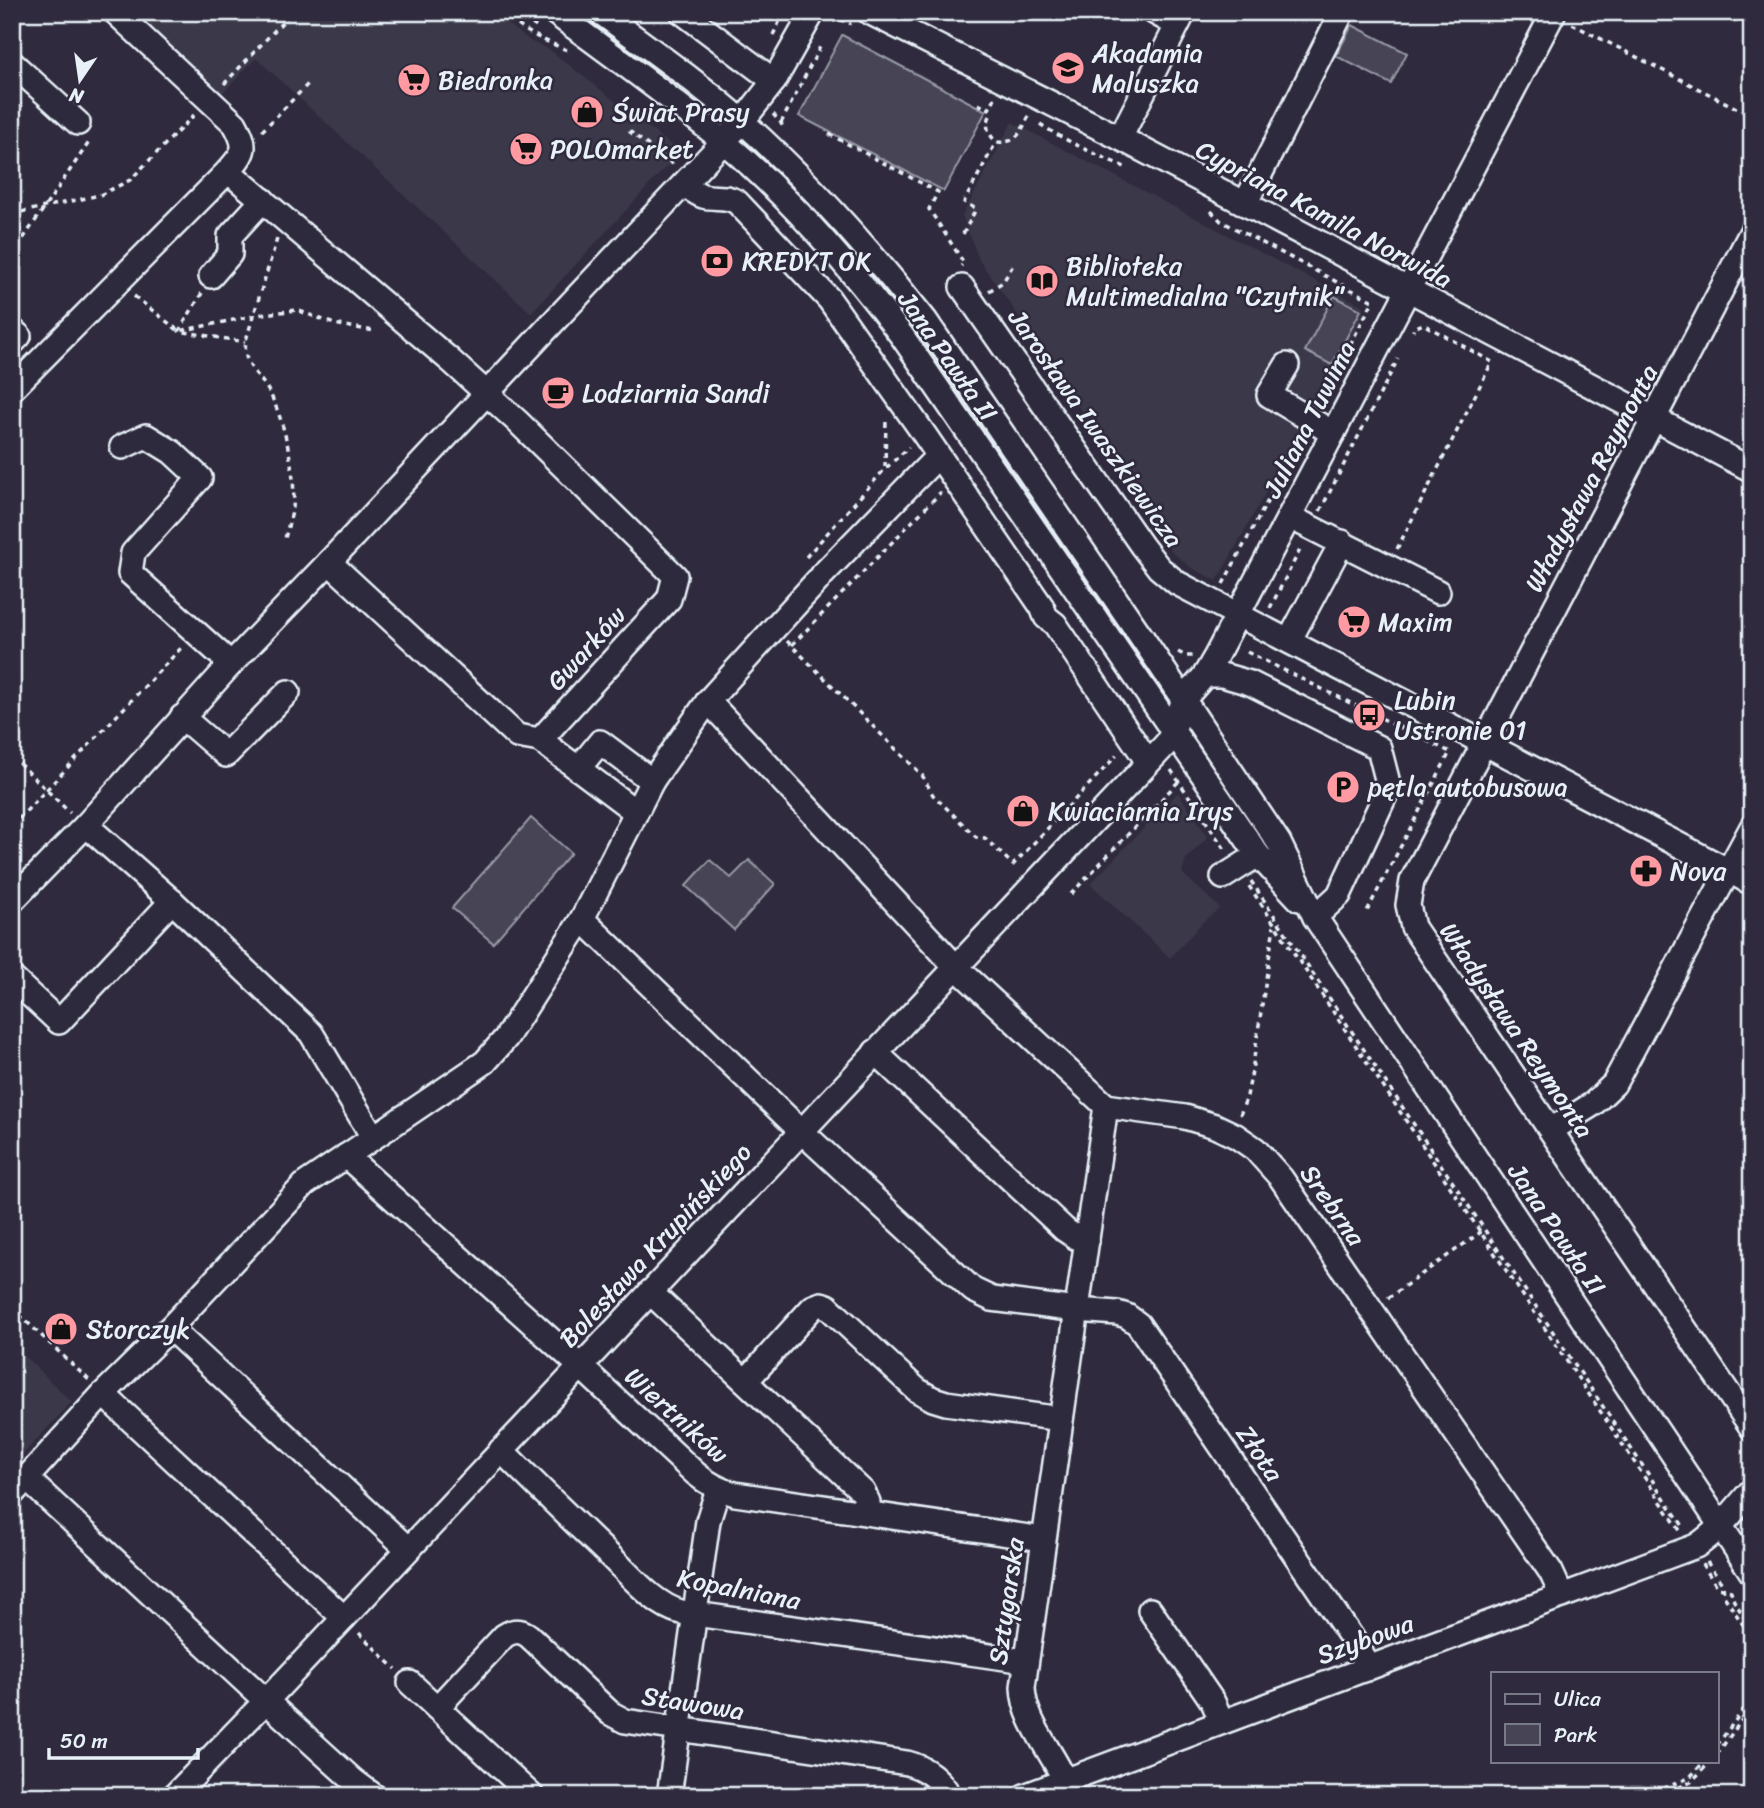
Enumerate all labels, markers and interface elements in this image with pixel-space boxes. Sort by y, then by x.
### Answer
place label: Akadamia Maluszka [1091,30,1203,106]
north arrow [46,46,116,116]
school or university icon: Akadamia Maluszka [1049,49,1087,87]
place label: Biedronka [438,57,553,103]
supermarket icon: Biedronka [395,61,433,99]
text: N [65,78,87,114]
place label: Świat Prasy [612,89,750,135]
shop icon: Świat Prasy [568,93,606,131]
place label: POLOmarket [550,126,694,172]
street label: Cypriana Kamila Norwida [1187,127,1461,301]
supermarket icon: POLOmarket [507,130,545,168]
place label: KREDYT OK [742,238,871,284]
bank icon: KREDYT OK [698,242,736,280]
place label: Biblioteka Multimedialna "Czytnik" [1066,243,1346,319]
library icon: Biblioteka Multimedialna "Czytnik" [1023,262,1061,300]
street label: Jana Pawła II [885,280,1010,431]
street label: Jarosława Iwaszkiewicza [995,298,1196,557]
street label: Juliana Tuwima [1249,332,1368,507]
street label: Władysława Reymonta [1511,355,1671,601]
place label: Lodziarnia Sandi [582,370,770,416]
cafe icon: Lodziarnia Sandi [539,374,577,412]
street label: Gwarków [534,594,638,702]
place label: Maxim [1378,599,1453,645]
supermarket icon: Maxim [1335,603,1373,641]
place label: Lubin Ustronie 01 [1394,677,1526,753]
bus stop icon: Lubin Ustronie 01 [1350,696,1388,734]
place label: pętla autobusowa [1367,764,1568,810]
parking icon: pętla autobusowa [1324,768,1362,806]
place label: Kwiaciarnia Irys [1048,788,1234,834]
shop icon: Kwiaciarnia Irys [1004,792,1042,830]
place label: Nova [1670,848,1727,894]
pharmacy icon: Nova [1627,852,1665,890]
street label: Władysława Reymonta [1427,912,1607,1148]
street label: Bolesława Krupińskiego [547,1131,763,1359]
street label: Jana Pawła II [1495,1152,1619,1305]
street label: Srebrna [1288,1154,1379,1257]
place label: Storczyk [86,1306,190,1352]
shop icon: Storczyk [42,1310,80,1348]
street label: Wiertników [614,1355,740,1475]
street label: Złota [1224,1415,1297,1492]
street label: Sztygarska [974,1534,1038,1667]
street label: Kopalniana [673,1555,805,1624]
street label: Szybowa [1310,1600,1421,1678]
street label: Stawowa [639,1672,747,1734]
legend [1491,1672,1718,1762]
text: Ulica [1554,1680,1601,1718]
text: Park [1554,1716,1597,1754]
scale bar [49,1717,198,1761]
text: 50 m [60,1722,108,1760]

